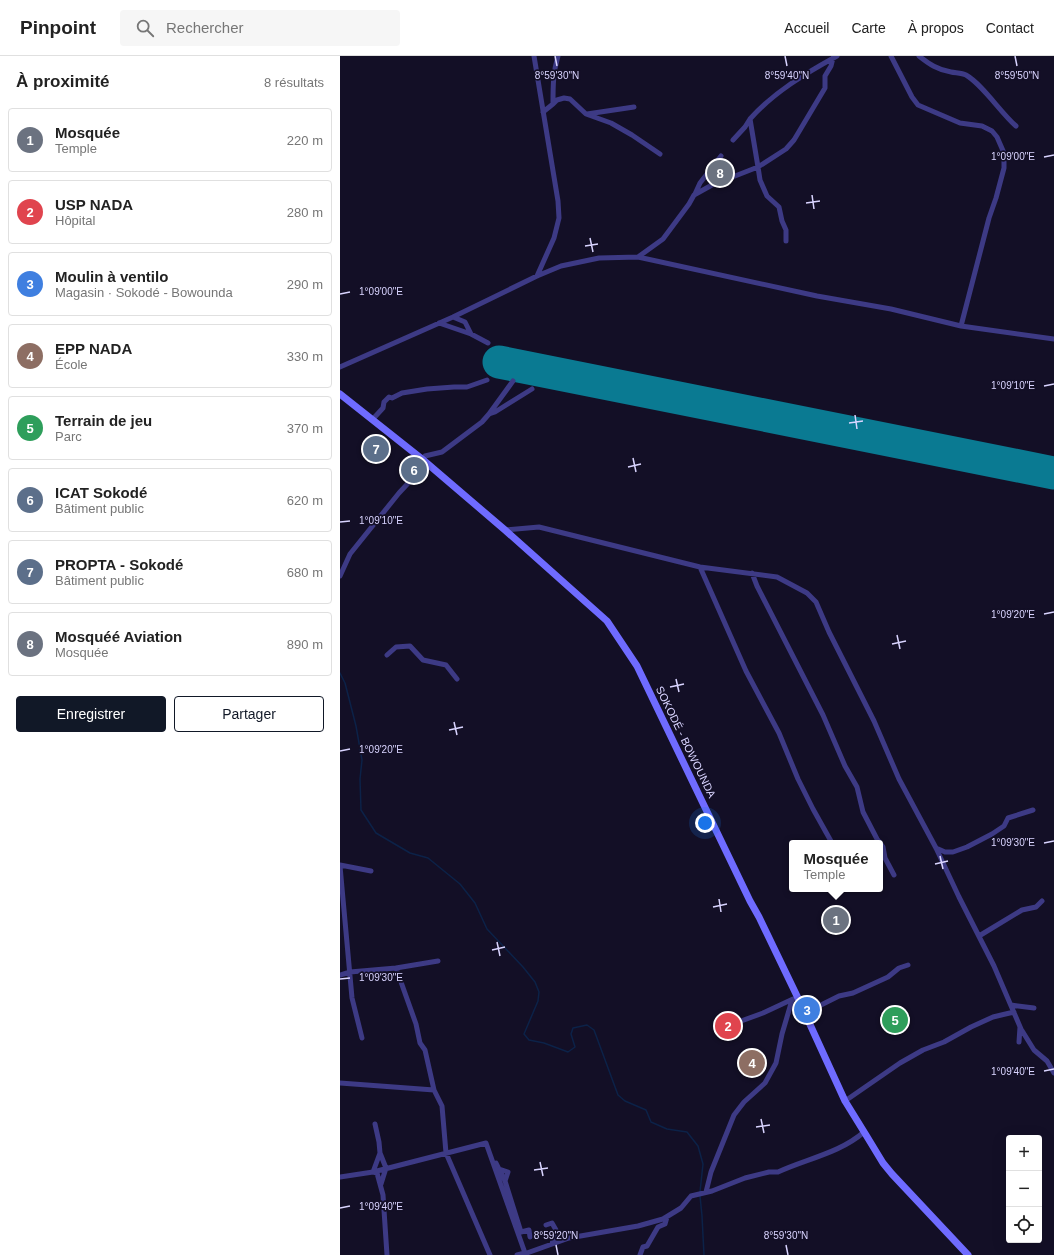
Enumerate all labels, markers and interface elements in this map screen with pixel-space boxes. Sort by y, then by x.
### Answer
search box [120,10,400,46]
text: Pinpoint [20,17,96,38]
icon: search [134,17,156,39]
text: Rechercher [166,19,244,36]
text: Accueil [784,20,829,36]
text: Carte [851,20,886,36]
text: À propos [908,20,964,36]
text: Contact [986,20,1034,36]
text: 8°59'30"N [535,70,579,81]
text: 8°59'40"N [765,70,809,81]
text: 8°59'50"N [995,70,1039,81]
text: À proximité [16,72,110,91]
text: 8 résultats [264,75,324,90]
text: Mosquée [55,124,120,141]
text: 1 [26,133,34,148]
text: 220 m [287,133,323,148]
text: Temple [55,141,97,156]
text: 1°09'00"E [991,151,1035,162]
pin: 8 [707,158,733,188]
text: USP NADA [55,196,133,213]
text: 2 [26,205,34,220]
text: 280 m [287,205,323,220]
text: Hôpital [55,213,95,228]
text: Moulin à ventilo [55,268,168,285]
text: 3 [26,277,34,292]
text: 290 m [287,277,323,292]
text: Magasin · Sokodé - Bowounda [55,285,233,300]
text: 1°09'00"E [359,286,403,297]
text: EPP NADA [55,340,132,357]
text: 4 [26,349,34,364]
text: 330 m [287,349,323,364]
text: École [55,357,88,372]
text: 1°09'10"E [991,380,1035,391]
text: Terrain de jeu [55,412,152,429]
text: 5 [26,421,34,436]
text: 370 m [287,421,323,436]
text: Parc [55,429,82,444]
pin: 7 [363,434,389,464]
pin: 6 [401,455,427,485]
text: ICAT Sokodé [55,484,147,501]
text: 6 [26,493,34,508]
text: 620 m [287,493,323,508]
text: Bâtiment public [55,501,144,516]
text: 1°09'10"E [359,515,403,526]
text: PROPTA - Sokodé [55,556,183,573]
text: 7 [26,565,34,580]
text: 680 m [287,565,323,580]
text: Bâtiment public [55,573,144,588]
text: 1°09'20"E [991,609,1035,620]
text: Mosquéé Aviation [55,628,182,645]
text: 8 [26,637,34,652]
text: 890 m [287,637,323,652]
text: Mosquée [55,645,108,660]
street label: SOKODÉ - BOWOUNDA [654,684,719,800]
button: Enregistrer [16,696,166,732]
button: Partager [174,696,324,732]
text: 1°09'20"E [359,744,403,755]
your location [695,813,715,833]
text: 1°09'30"E [991,837,1035,848]
popup [789,840,883,892]
text: Mosquée [803,850,869,867]
text: Temple [803,867,845,882]
pin: 1 [823,905,849,935]
text: 1°09'30"E [359,972,403,983]
pin: 3 [794,995,820,1025]
pin: 5 [882,1005,908,1035]
pin: 2 [715,1011,741,1041]
pin: 4 [739,1048,765,1078]
text: 1°09'40"E [991,1066,1035,1077]
map controls [1006,1135,1042,1243]
button: + [1006,1135,1042,1171]
button: − [1006,1171,1042,1207]
text: 1°09'40"E [359,1201,403,1212]
button: locate [1006,1207,1042,1243]
text: 8°59'20"N [534,1230,578,1241]
text: 8°59'30"N [764,1230,808,1241]

